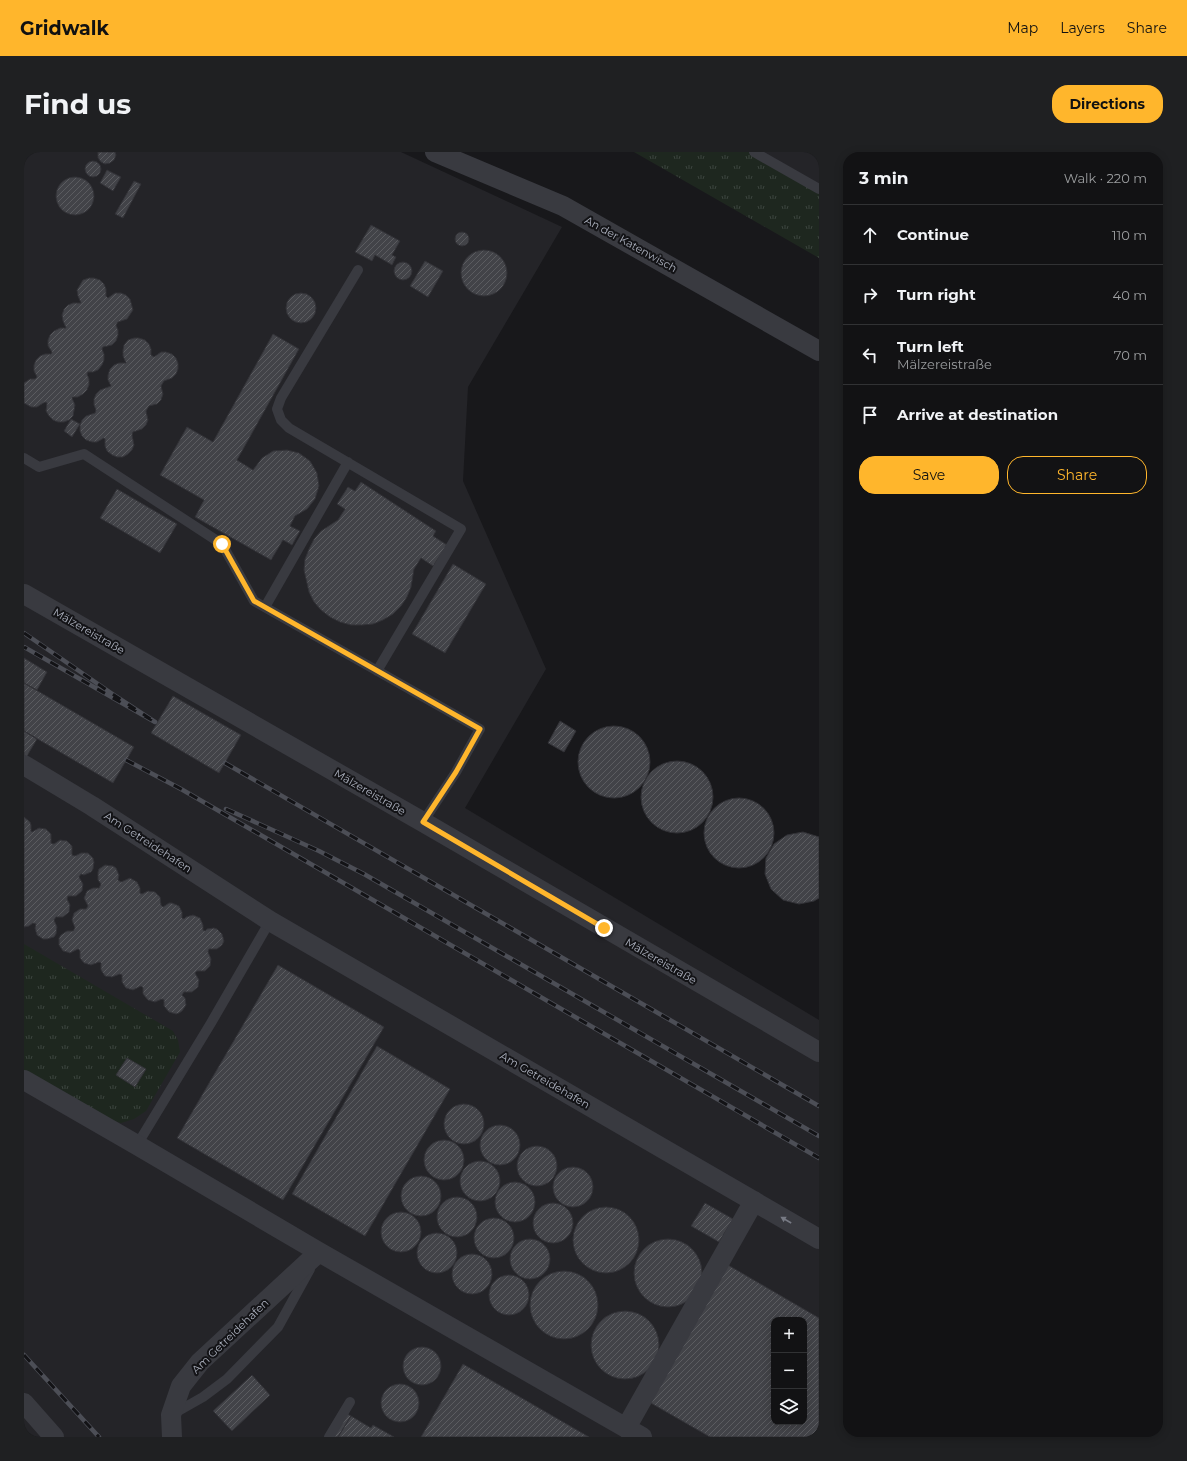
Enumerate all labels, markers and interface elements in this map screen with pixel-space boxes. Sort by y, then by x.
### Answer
text: Gridwalk [20,17,109,40]
text: Map [1007,19,1038,37]
text: Layers [1060,19,1105,37]
text: Share [1127,19,1167,37]
button: Directions [1052,85,1163,123]
text: Find us [24,87,131,121]
text: 3 min [859,168,909,188]
text: Walk · 220 m [1064,170,1147,186]
street label: An der Katenwisch [582,213,680,275]
icon: ahead [859,224,881,246]
text: Continue [897,225,969,244]
text: 110 m [1112,227,1147,243]
icon: right [859,284,881,306]
text: Turn right [897,285,976,304]
text: 40 m [1113,287,1147,303]
text: Turn left [897,337,964,356]
icon: left [859,344,881,366]
text: 70 m [1114,347,1147,363]
text: Mälzereistraße [897,356,992,372]
icon: arrive [859,404,881,426]
text: Arrive at destination [897,405,1058,424]
button: Save [859,456,999,494]
button: Share [1007,456,1147,494]
route start [213,535,231,553]
street label: Mälzereistraße [51,605,128,657]
street label: Mälzereistraße [332,766,409,818]
street label: Am Getreidehafen [102,808,194,876]
route end [595,919,613,937]
street label: Mälzereistraße [623,935,700,987]
street label: Am Getreidehafen [497,1049,593,1111]
one-way arrow [780,1216,792,1223]
street label: Am Getreidehafen [189,1296,271,1376]
map controls [771,1317,807,1425]
button: + [771,1317,807,1353]
button: − [771,1353,807,1389]
button: layers [771,1389,807,1425]

